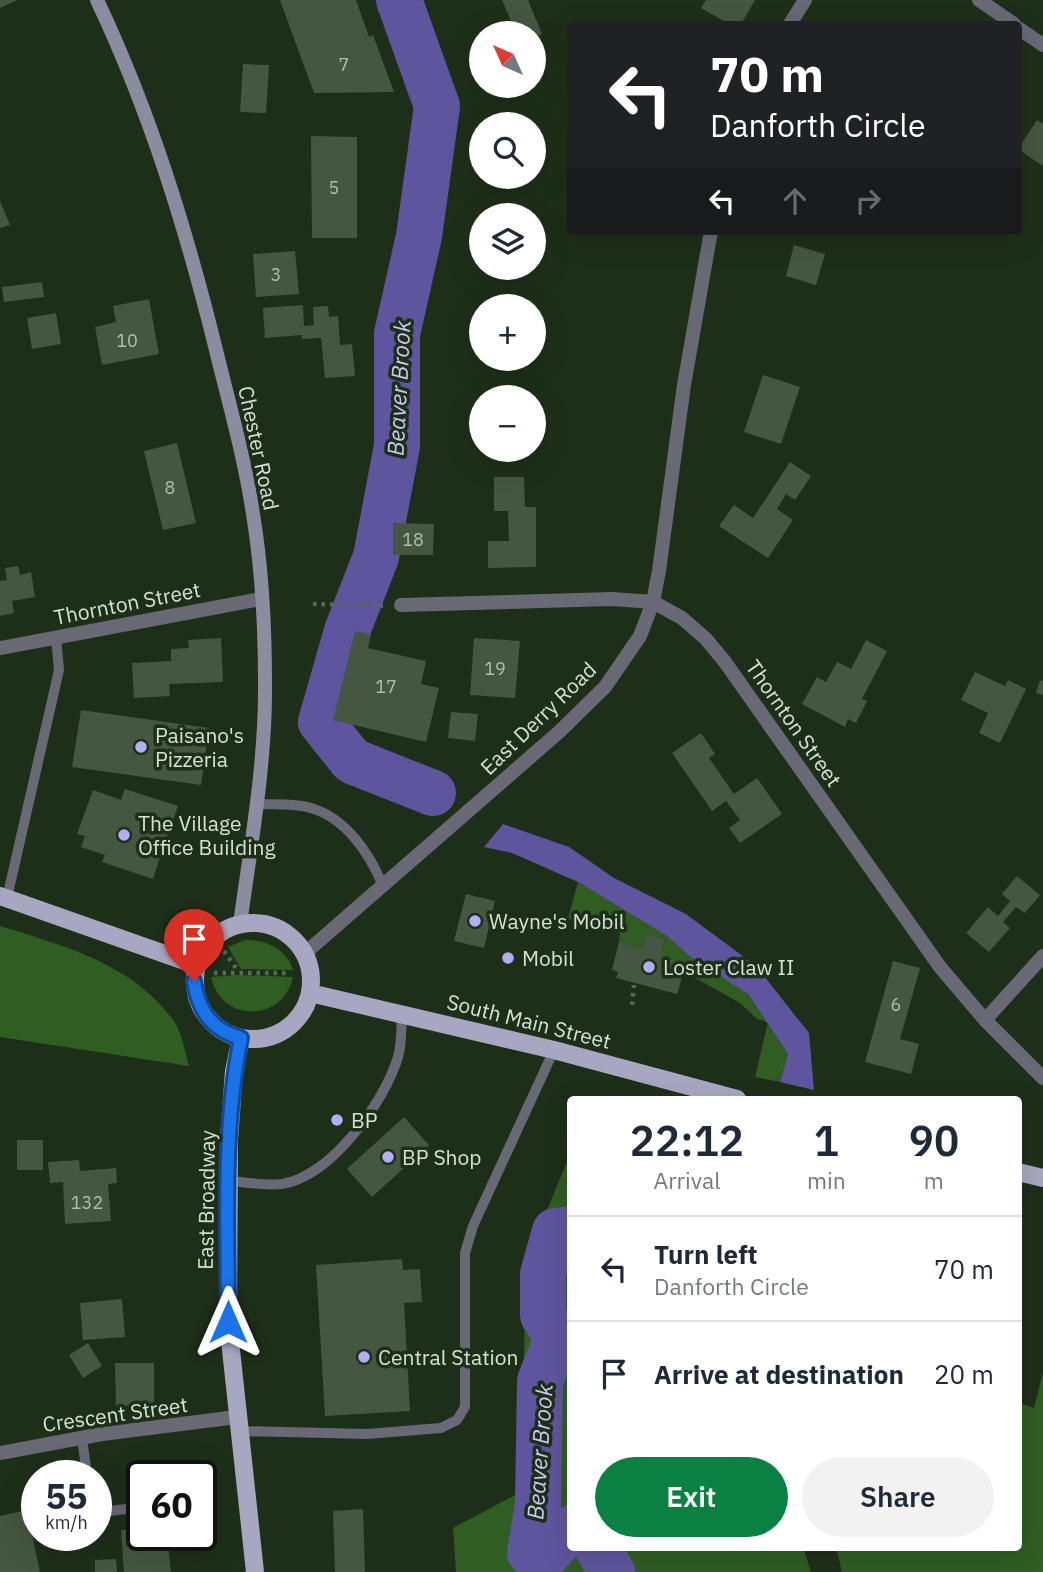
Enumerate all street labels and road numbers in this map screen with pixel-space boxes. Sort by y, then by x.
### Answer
street label: Chester Road [232,383,286,513]
street label: Thornton Street [51,575,203,631]
street label: Thornton Street [740,654,848,792]
street label: East Derry Road [474,656,602,780]
street label: South Main Street [444,987,614,1055]
street label: East Broadway [191,1129,221,1270]
street label: Crescent Street [41,1390,189,1438]

